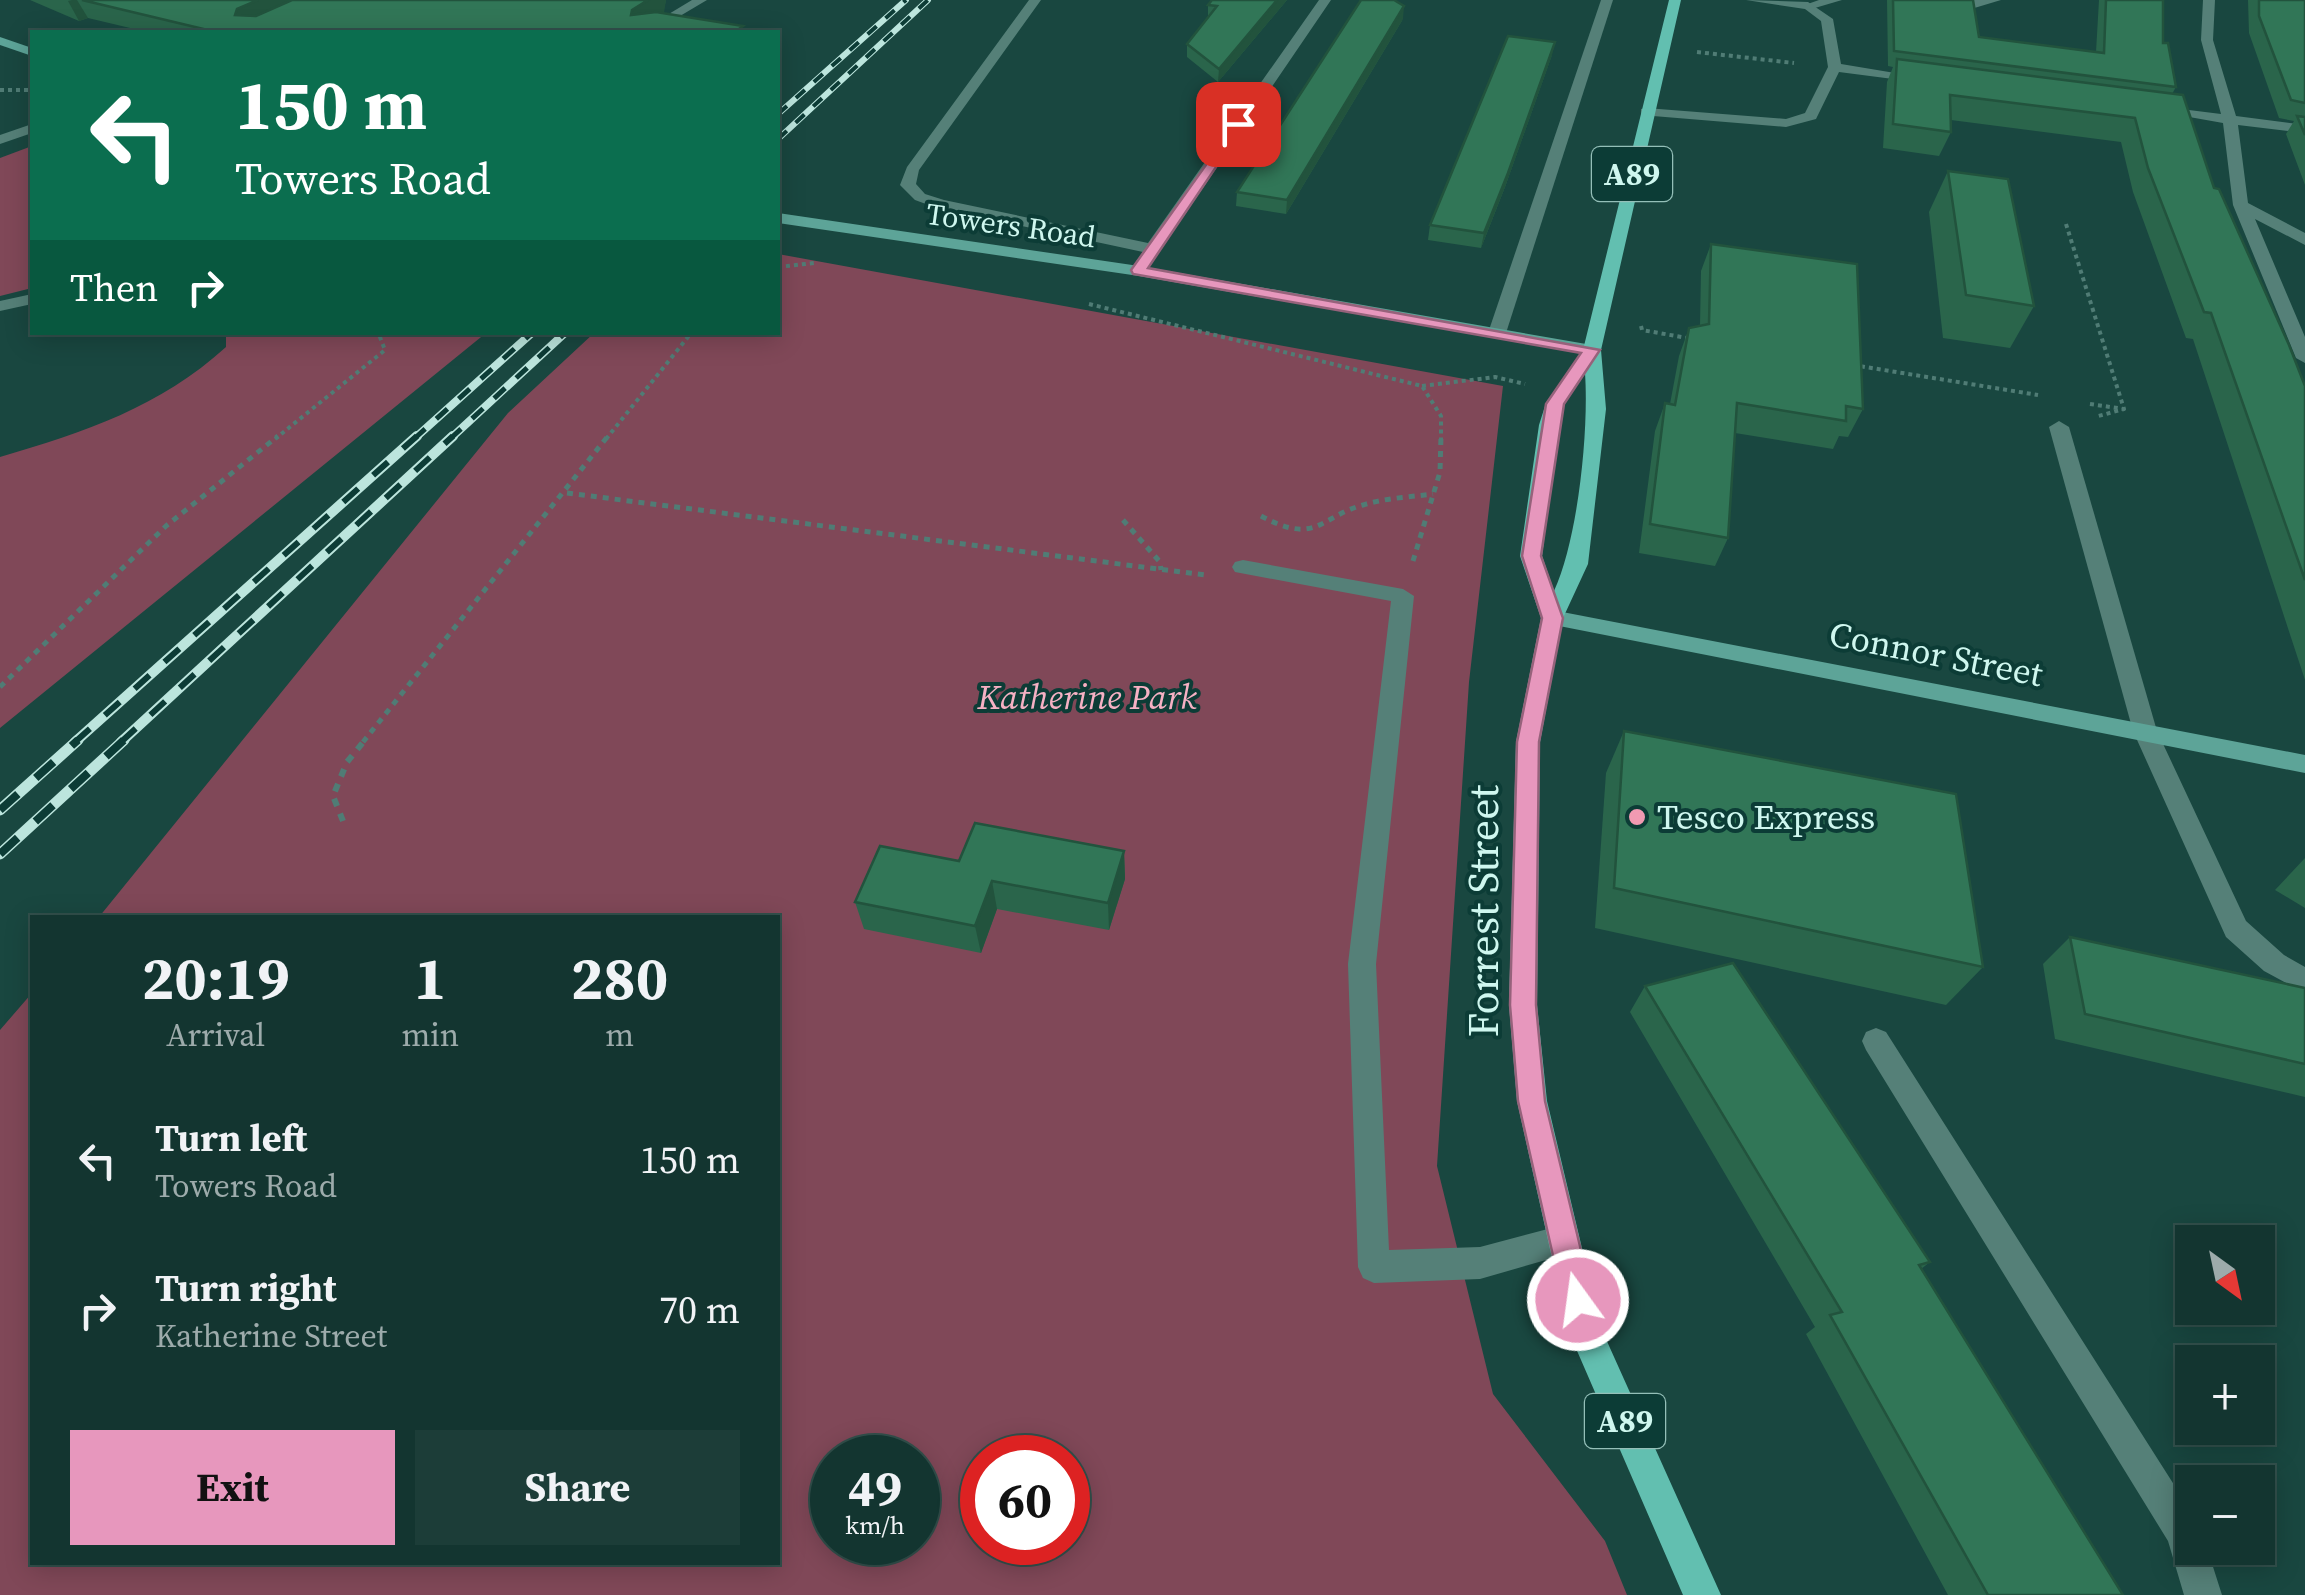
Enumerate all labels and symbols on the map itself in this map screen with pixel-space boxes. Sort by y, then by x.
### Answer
pin [1196,82,1281,167]
road number: A89 [1592,147,1672,201]
street label: Towers Road [924,193,1098,257]
street label: Connor Street [1825,610,2047,698]
park label: Katherine Park [976,673,1197,721]
street label: Forrest Street [1454,784,1512,1037]
place label: Tesco Express [1657,793,1875,841]
marker: Tesco Express [1626,806,1648,828]
north arrow [2175,1225,2275,1325]
position arrow [1526,1248,1630,1352]
road number: A89 [1585,1394,1665,1448]
speed limit sign: 60 [960,1435,1090,1565]

